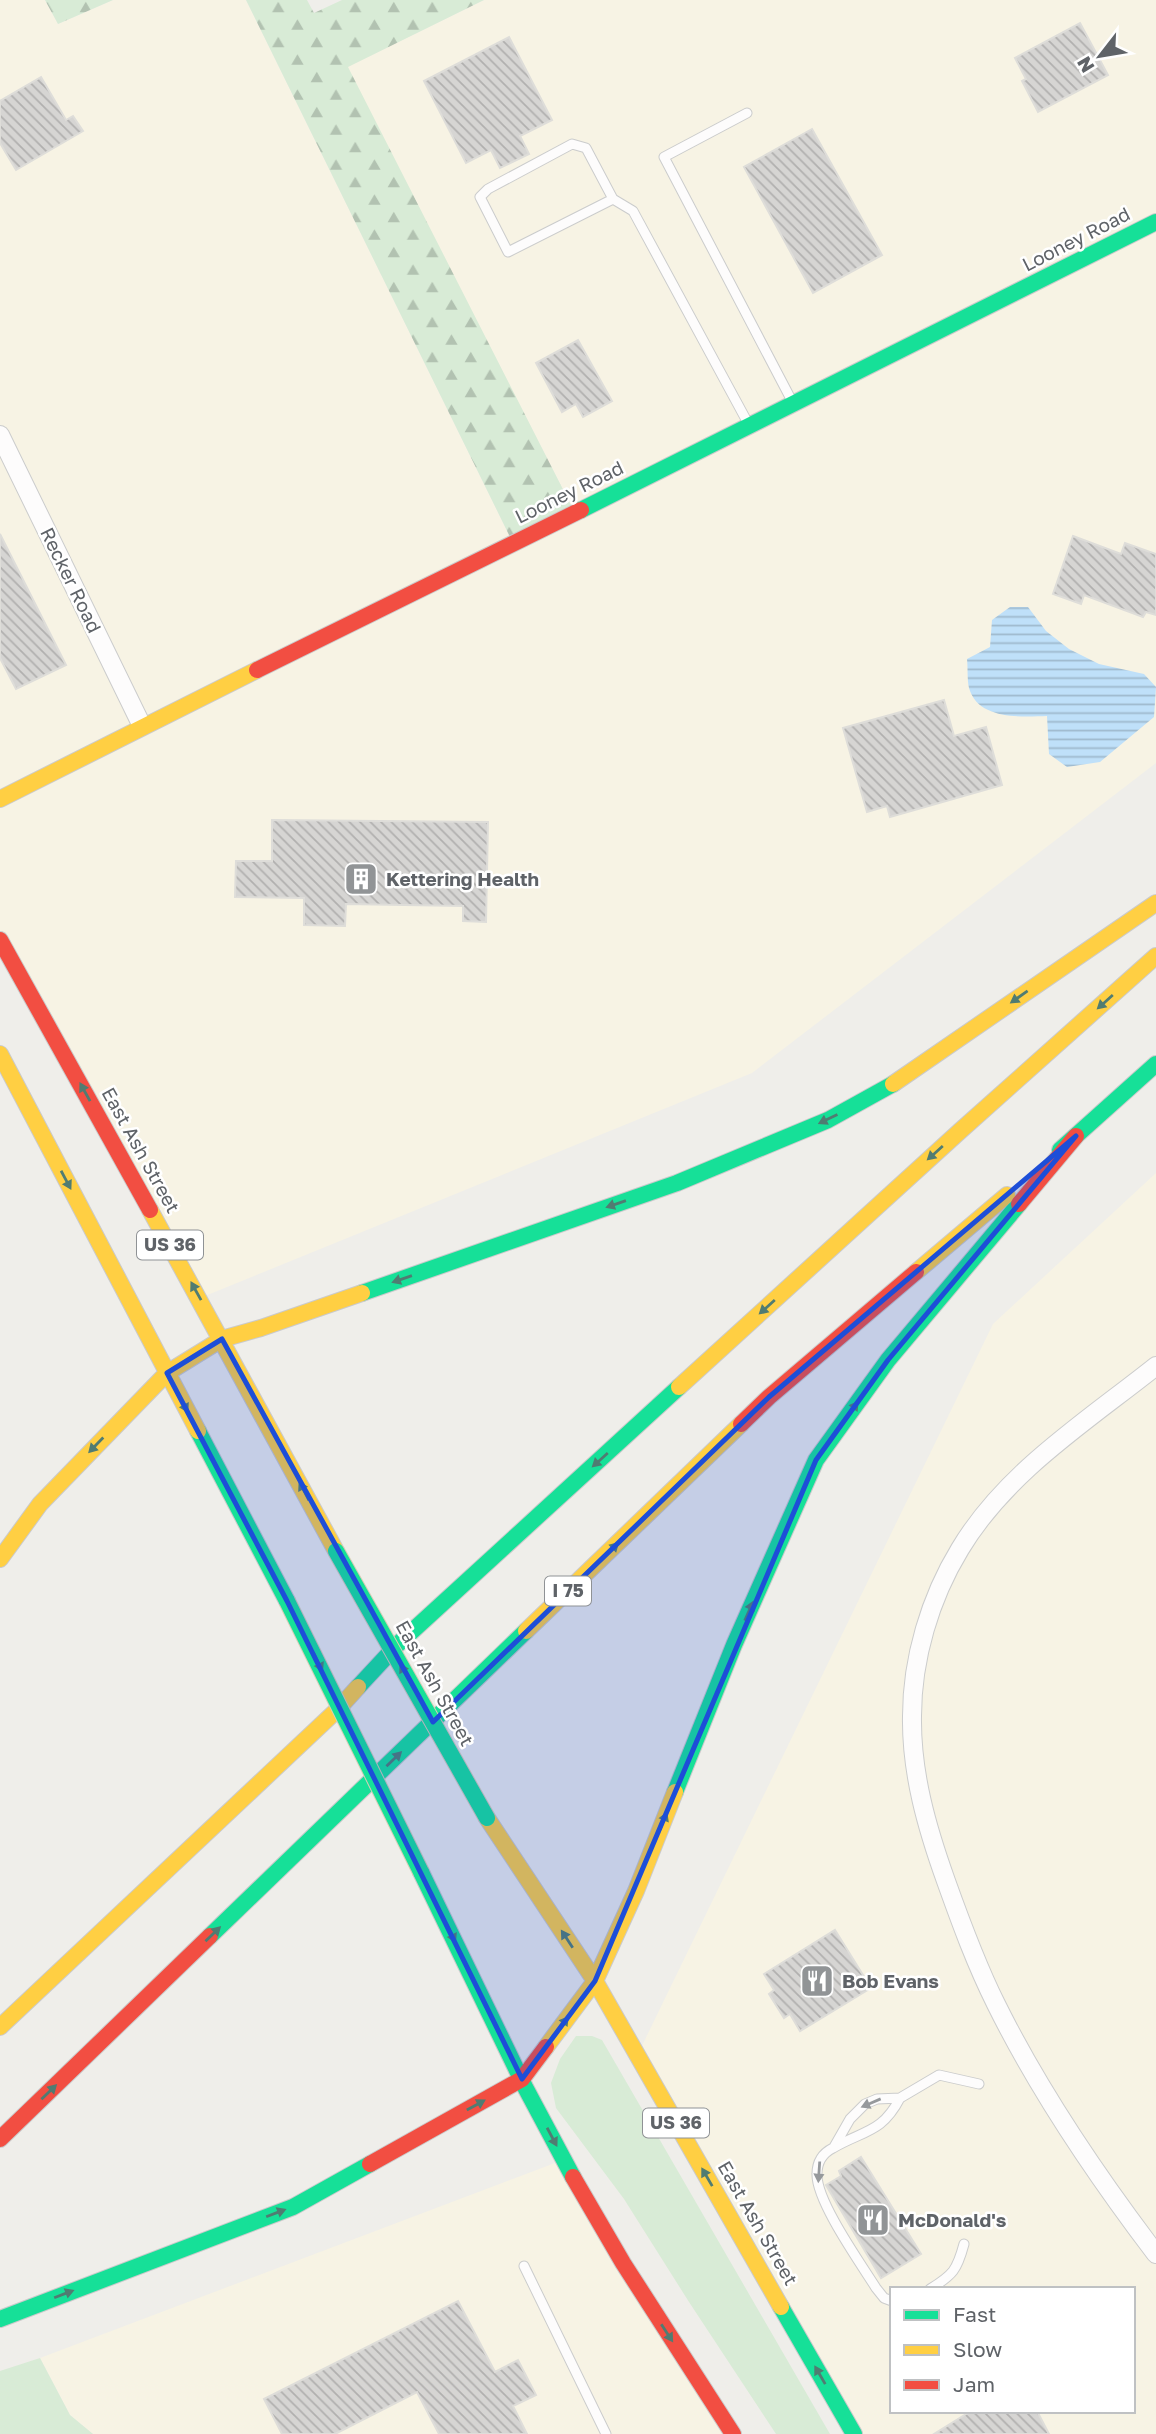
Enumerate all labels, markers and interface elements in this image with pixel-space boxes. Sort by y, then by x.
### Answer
north arrow [1065,21,1135,91]
text: N [1071,53,1099,77]
street label: Looney Road [1018,202,1133,276]
street label: Looney Road [511,455,627,528]
street label: Recker Road [36,523,107,636]
building icon: Kettering Health [342,860,380,898]
place label: Kettering Health [386,867,539,890]
one-way arrow [1009,991,1029,1004]
one-way arrow [1096,994,1114,1010]
one-way arrow [79,1083,91,1102]
street label: East Ash Street [97,1083,185,1217]
one-way arrow [818,1114,838,1125]
one-way arrow [926,1145,944,1161]
one-way arrow [59,1170,71,1190]
one-way arrow [606,1199,627,1210]
road number: US 36 [137,1230,203,1260]
one-way arrow [391,1274,412,1285]
one-way arrow [190,1281,202,1301]
one-way arrow [759,1298,776,1314]
one-way arrow [177,1393,188,1413]
one-way arrow [845,1401,859,1419]
one-way arrow [88,1437,105,1454]
one-way arrow [592,1452,609,1468]
one-way arrow [298,1481,310,1501]
one-way arrow [602,1542,619,1558]
road number: I 75 [545,1576,591,1606]
one-way arrow [744,1601,755,1622]
street label: East Ash Street [391,1616,479,1750]
one-way arrow [312,1652,323,1672]
one-way arrow [399,1664,411,1683]
one-way arrow [385,1751,402,1767]
one-way arrow [658,1811,669,1832]
one-way arrow [445,1923,457,1943]
one-way arrow [204,1926,221,1942]
one-way arrow [560,1930,574,1948]
restaurant icon: Bob Evans [798,1962,836,2000]
place label: Bob Evans [842,1969,939,1992]
one-way arrow [555,2016,570,2034]
one-way arrow [40,2084,57,2100]
one-way arrow [861,2097,881,2109]
one-way arrow [466,2099,486,2111]
road number: US 36 [643,2108,709,2138]
one-way arrow [546,2127,557,2147]
street label: East Ash Street [713,2156,803,2289]
one-way arrow [813,2161,824,2183]
one-way arrow [701,2168,713,2187]
restaurant icon: McDonald's [854,2201,892,2239]
one-way arrow [266,2207,287,2218]
place label: McDonald's [898,2208,1007,2231]
legend [890,2287,1135,2413]
one-way arrow [53,2289,74,2300]
text: Fast [953,2301,996,2327]
one-way arrow [661,2323,674,2342]
text: Slow [953,2336,1002,2362]
one-way arrow [814,2365,826,2384]
text: Jam [953,2371,995,2397]

